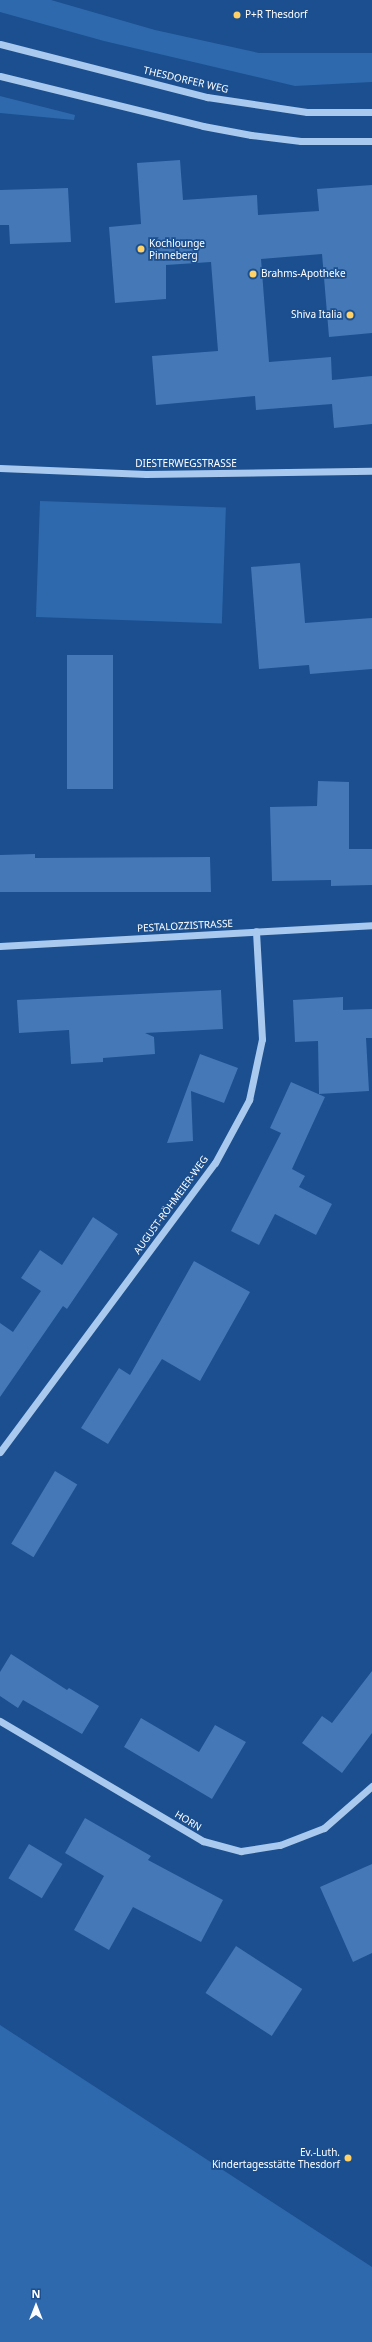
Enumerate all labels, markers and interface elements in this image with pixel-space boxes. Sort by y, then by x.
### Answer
place label: P+R Thesdorf [245,9,308,21]
marker: P+R Thesdorf [232,10,242,20]
street label: THESDORFER WEG [142,64,230,96]
place label: Kochlounge Pinneberg [149,237,205,260]
marker: Kochlounge Pinneberg [136,244,146,254]
place label: Brahms-Apotheke [261,268,346,280]
marker: Brahms-Apotheke [248,269,258,279]
place label: Shiva Italia [291,309,342,321]
marker: Shiva Italia [345,310,355,320]
street label: DIESTERWEGSTRASSE [135,458,237,470]
street label: PESTALOZZISTRASSE [137,917,233,935]
street label: AUGUST-RÖHMEIER-WEG [131,1153,211,1257]
street label: HORN [172,1808,204,1834]
place label: Ev.-Luth. Kindertagesstätte Thesdorf [212,2146,340,2170]
marker: Ev.-Luth. Kindertagesstätte Thesdorf [343,2153,353,2163]
north arrow [16,2286,56,2326]
text: N [32,2286,40,2301]

